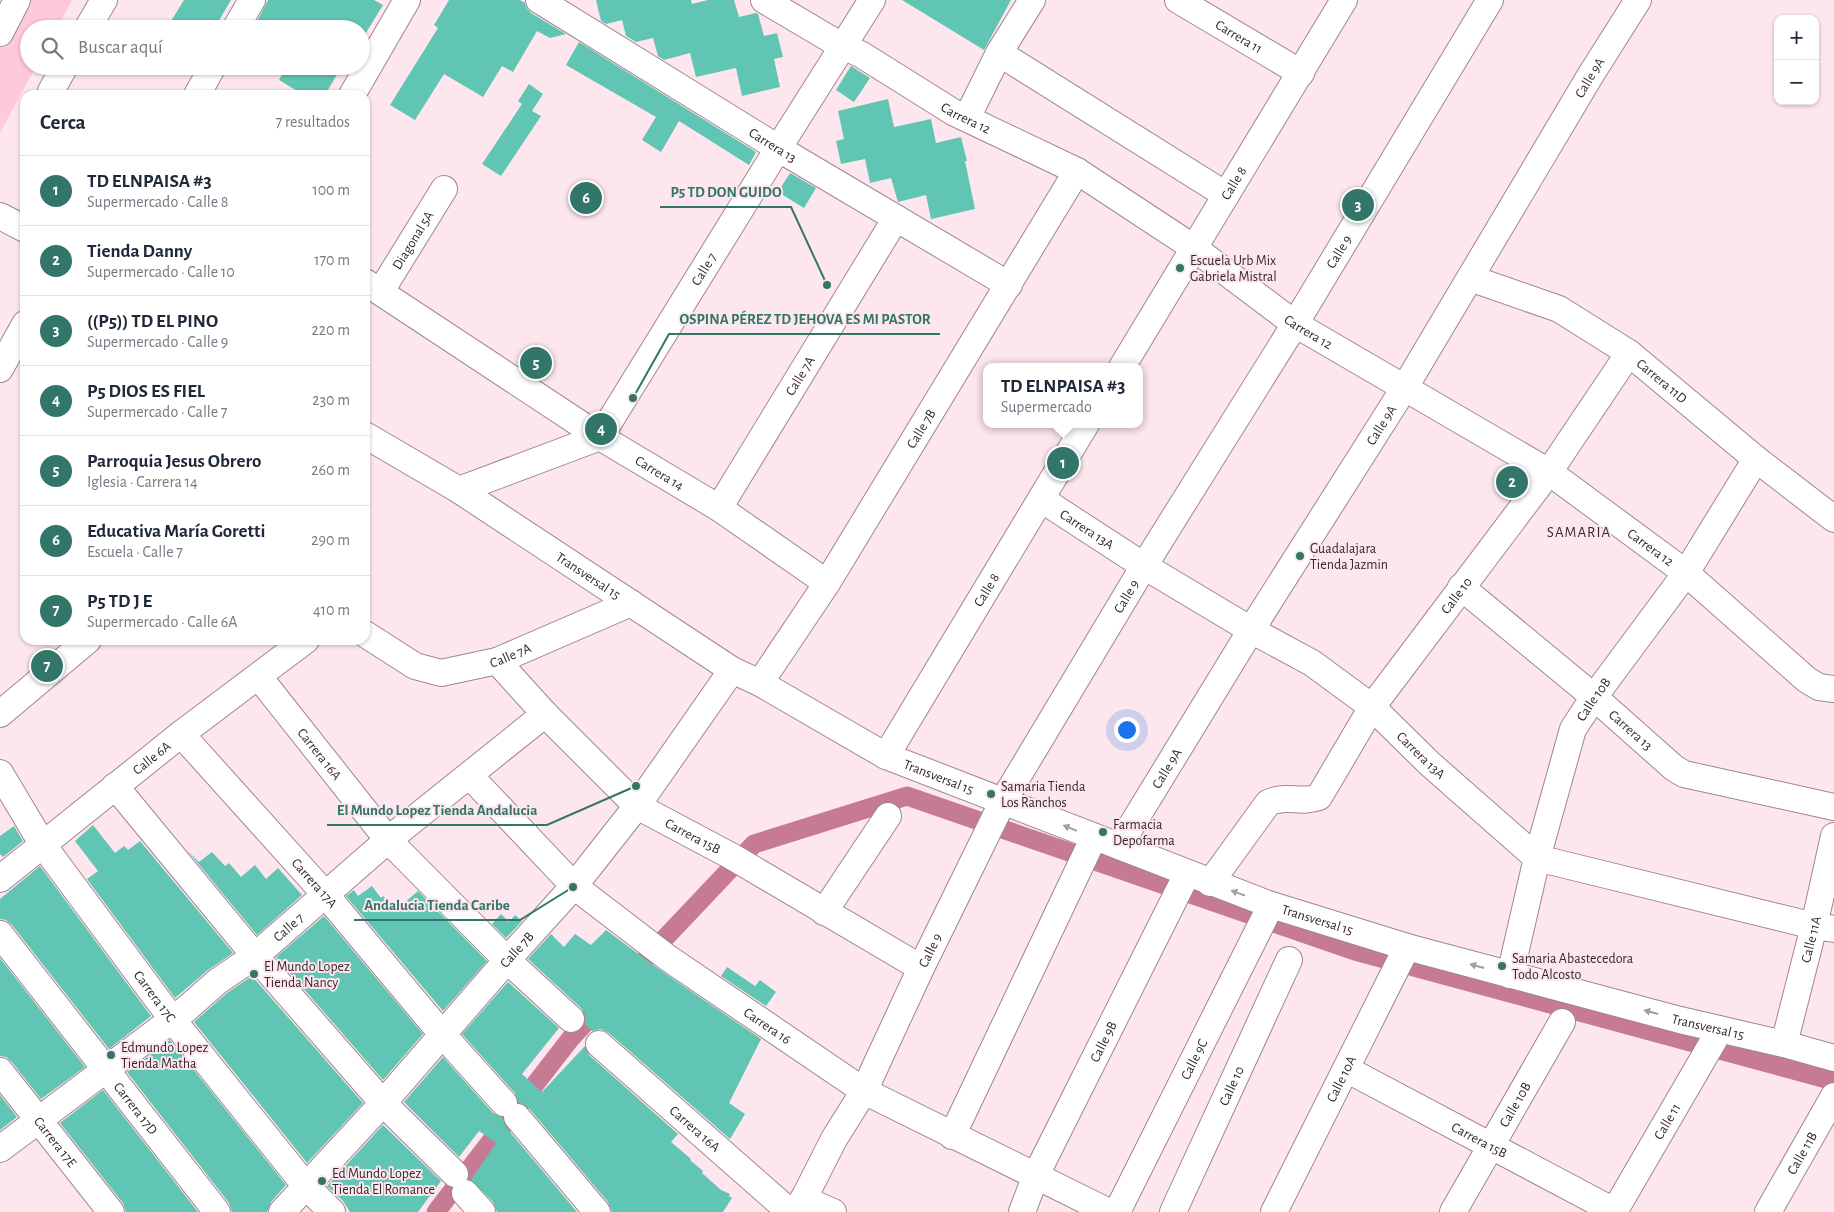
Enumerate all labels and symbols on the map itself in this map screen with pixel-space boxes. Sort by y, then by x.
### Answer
street label: Carrera 11 [1213,18,1264,56]
street label: Calle 9A [1573,56,1608,101]
street label: Carrera 12 [938,100,993,137]
street label: Carrera 13 [746,126,799,166]
street label: Calle 8 [1219,164,1249,203]
callout: P5 TD DON GUIDO [660,177,791,207]
pin: 6 [570,179,602,217]
text: P5 TD DON GUIDO [670,185,782,200]
pin: 3 [1342,186,1374,224]
street label: Diagonal 5A [390,209,437,272]
street label: Calle 9 [1324,233,1355,271]
street label: Calle 7 [689,251,720,288]
place label: Escuela Urb Mix Gabriela Mistral [1190,254,1277,284]
marker: Escuela Urb Mix Gabriela Mistral [1174,262,1186,274]
callout: OSPINA PÉREZ TD JEHOVA ES MI PASTOR [669,304,940,334]
text: OSPINA PÉREZ TD JEHOVA ES MI PASTOR [679,310,931,327]
street label: Carrera 12 [1281,312,1334,352]
pin: 5 [520,344,552,382]
street label: Calle 7A [783,354,818,398]
street label: Carrera 11D [1634,356,1689,406]
street label: Calle 9A [1364,403,1400,448]
street label: Calle 7B [904,407,939,451]
pin: 4 [585,410,617,448]
pin: 1 [1047,444,1079,482]
street label: Carrera 14 [632,454,686,493]
pin: 2 [1496,463,1528,501]
street label: Carrera 13A [1057,507,1116,552]
district label: SAMARIA [1547,525,1611,540]
street label: Carrera 12 [1624,526,1676,569]
place label: Guadalajara Tienda Jazmin [1310,542,1388,572]
street label: Transversal 15 [553,550,623,602]
marker: Guadalajara Tienda Jazmin [1294,550,1306,562]
street label: Calle 8 [972,571,1002,609]
street label: Calle 10 [1439,575,1475,617]
street label: Calle 9 [1112,578,1142,616]
street label: Calle 7A [489,641,533,670]
pin: 7 [31,647,63,685]
street label: Calle 10B [1574,675,1614,724]
street label: Carrera 13 [1606,708,1655,753]
your location [1114,717,1140,743]
street label: Carrera 16A [294,726,344,783]
street label: Carrera 13A [1394,729,1447,782]
street label: Calle 6A [130,739,174,778]
street label: Calle 9A [1150,746,1185,791]
street label: Transversal 15 [901,757,976,797]
place label: Samaria Tienda Los Ranchos [1001,780,1086,810]
marker: Samaria Tienda Los Ranchos [985,788,997,800]
callout: El Mundo Lopez Tienda Andalucia [327,795,547,825]
text: El Mundo Lopez Tienda Andalucia [337,803,537,818]
street label: Carrera 15B [662,816,722,857]
place label: Farmacia Depofarma [1113,818,1175,848]
one-way arrow [1063,823,1077,831]
marker: Farmacia Depofarma [1097,826,1109,838]
street label: Carrera 17A [288,856,339,911]
one-way arrow [1230,889,1245,897]
callout: Andalucia Tienda Caribe [354,890,520,920]
text: Andalucia Tienda Caribe [364,898,510,913]
street label: Transversal 15 [1280,903,1355,938]
street label: Calle 7 [271,911,307,945]
street label: Calle 11A [1799,915,1824,964]
street label: Calle 7B [498,930,537,971]
street label: Calle 9 [916,931,945,970]
place label: Samaria Abastecedora Todo Alcosto [1512,952,1634,982]
place label: El Mundo Lopez Tienda Nancy [264,960,350,990]
marker: Samaria Abastecedora Todo Alcosto [1496,960,1508,972]
one-way arrow [1469,962,1484,970]
street label: Carrera 17C [131,968,178,1025]
marker: El Mundo Lopez Tienda Nancy [248,968,260,980]
street label: Carrera 16 [741,1005,793,1047]
one-way arrow [1643,1008,1658,1016]
street label: Transversal 15 [1670,1012,1746,1043]
street label: Calle 9B [1088,1019,1120,1064]
street label: Calle 9C [1179,1037,1211,1082]
place label: Edmundo Lopez Tienda Matha [121,1041,209,1071]
marker: Edmundo Lopez Tienda Matha [105,1049,117,1061]
street label: Calle 10A [1324,1054,1359,1105]
street label: Calle 10 [1217,1064,1247,1108]
street label: Carrera 17D [111,1080,160,1138]
street label: Calle 10B [1497,1080,1534,1130]
street label: Calle 11 [1652,1101,1684,1142]
street label: Carrera 16A [667,1104,722,1155]
street label: Carrera 17E [31,1115,79,1170]
street label: Carrera 15B [1449,1120,1509,1161]
street label: Calle 11B [1785,1130,1820,1177]
place label: Ed Mundo Lopez Tienda El Romance [332,1167,435,1197]
marker: Ed Mundo Lopez Tienda El Romance [316,1175,328,1187]

